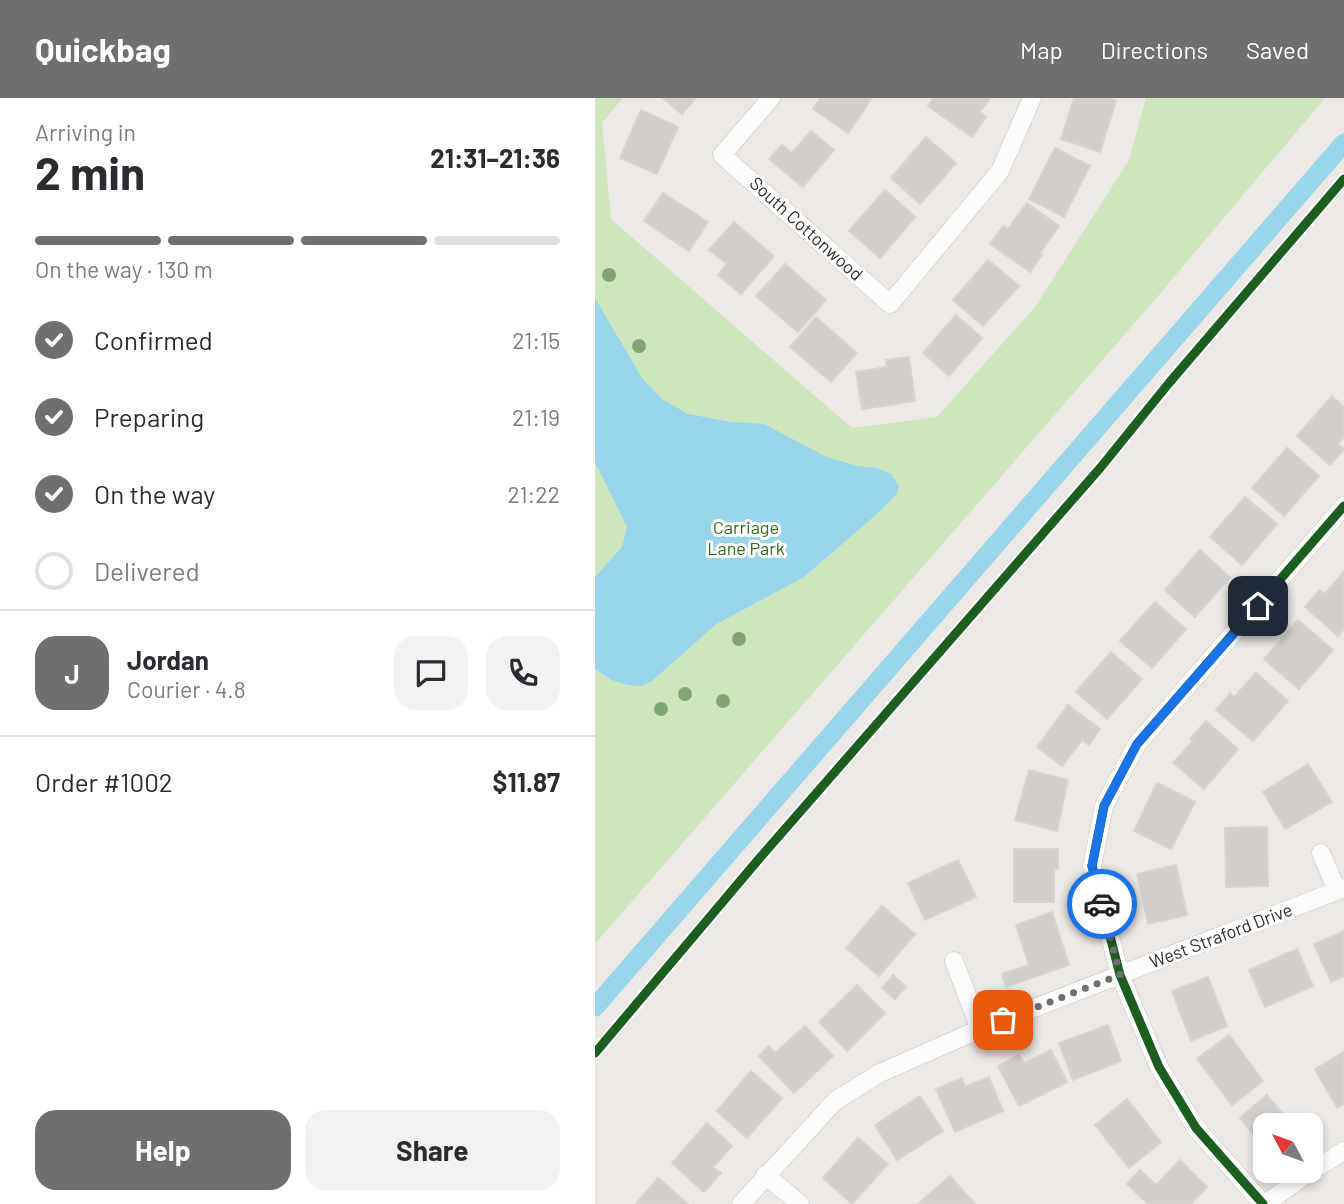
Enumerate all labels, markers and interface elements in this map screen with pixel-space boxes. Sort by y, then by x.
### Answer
text: Quickbag [35,29,171,69]
text: Map [1020,35,1063,64]
text: Directions [1101,35,1208,64]
text: Saved [1246,35,1309,64]
text: Arriving in [35,118,136,146]
text: 21:31–21:36 [430,142,560,173]
text: 2 min [35,144,145,199]
street label: South Cottonwood [746,172,868,285]
text: On the way · 130 m [35,255,213,283]
icon: check [35,321,73,359]
text: Confirmed [94,324,213,355]
text: 21:15 [512,326,560,354]
icon: check [35,398,73,436]
text: Preparing [94,401,204,432]
text: 21:19 [512,403,560,431]
icon: check [35,475,73,513]
text: On the way [94,478,215,509]
text: 21:22 [507,480,560,508]
park label: Carriage Lane Park [707,516,785,559]
text: Delivered [94,555,200,586]
pin [1228,576,1288,636]
icon: home [1239,587,1277,625]
button: chat [394,636,468,710]
button: phone [486,636,560,710]
text: Jordan [127,644,209,675]
text: J [64,658,80,689]
text: Courier · 4.8 [127,675,246,703]
text: Order #1002 [35,766,173,797]
text: $11.87 [493,766,560,797]
courier [1067,869,1137,939]
icon: car [1083,885,1121,923]
street label: West Straford Drive [1146,898,1295,972]
pin [973,990,1033,1050]
icon: bag [984,1001,1022,1039]
button: Help [35,1110,291,1190]
button: Share [305,1110,560,1190]
north arrow [1253,1113,1323,1183]
map controls [1253,1113,1323,1183]

